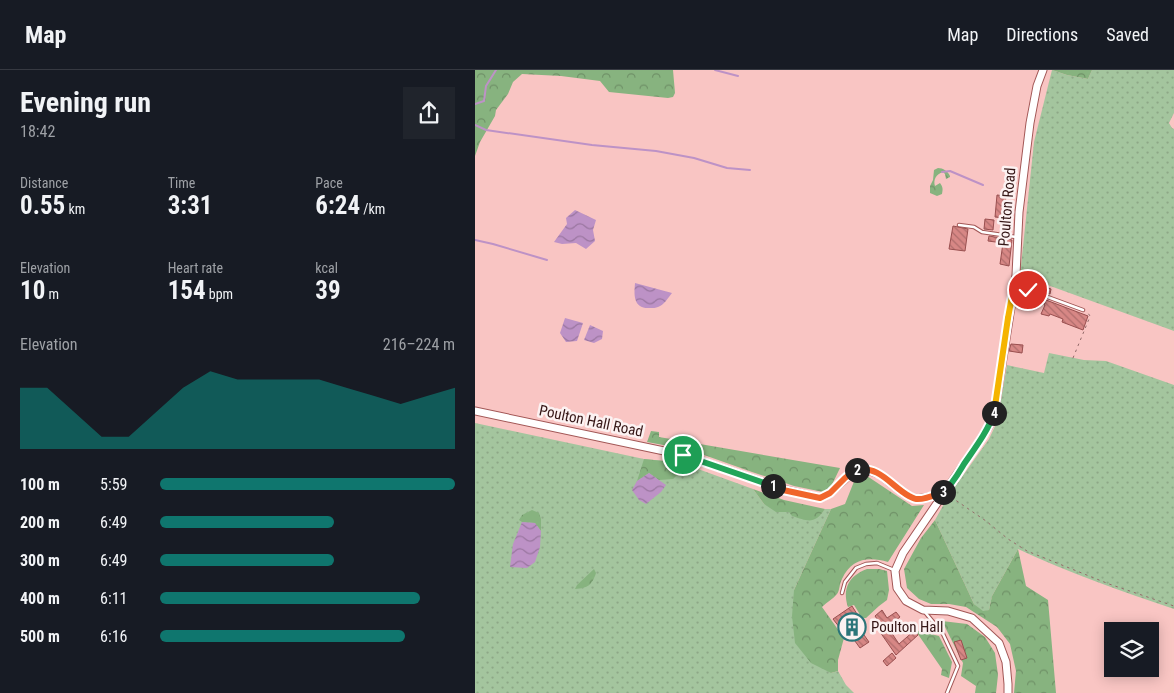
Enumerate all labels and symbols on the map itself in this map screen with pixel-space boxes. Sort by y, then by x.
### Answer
street label: Poulton Road [995,167,1019,247]
pin [1007,269,1049,311]
pin: 4 [981,400,1007,426]
street label: Poulton Hall Road [537,401,645,441]
pin [662,434,704,476]
pin: 2 [845,458,869,482]
pin: 1 [761,474,785,498]
pin: 3 [931,480,955,504]
building icon: Poulton Hall [837,612,867,642]
place label: Poulton Hall [871,618,943,636]

